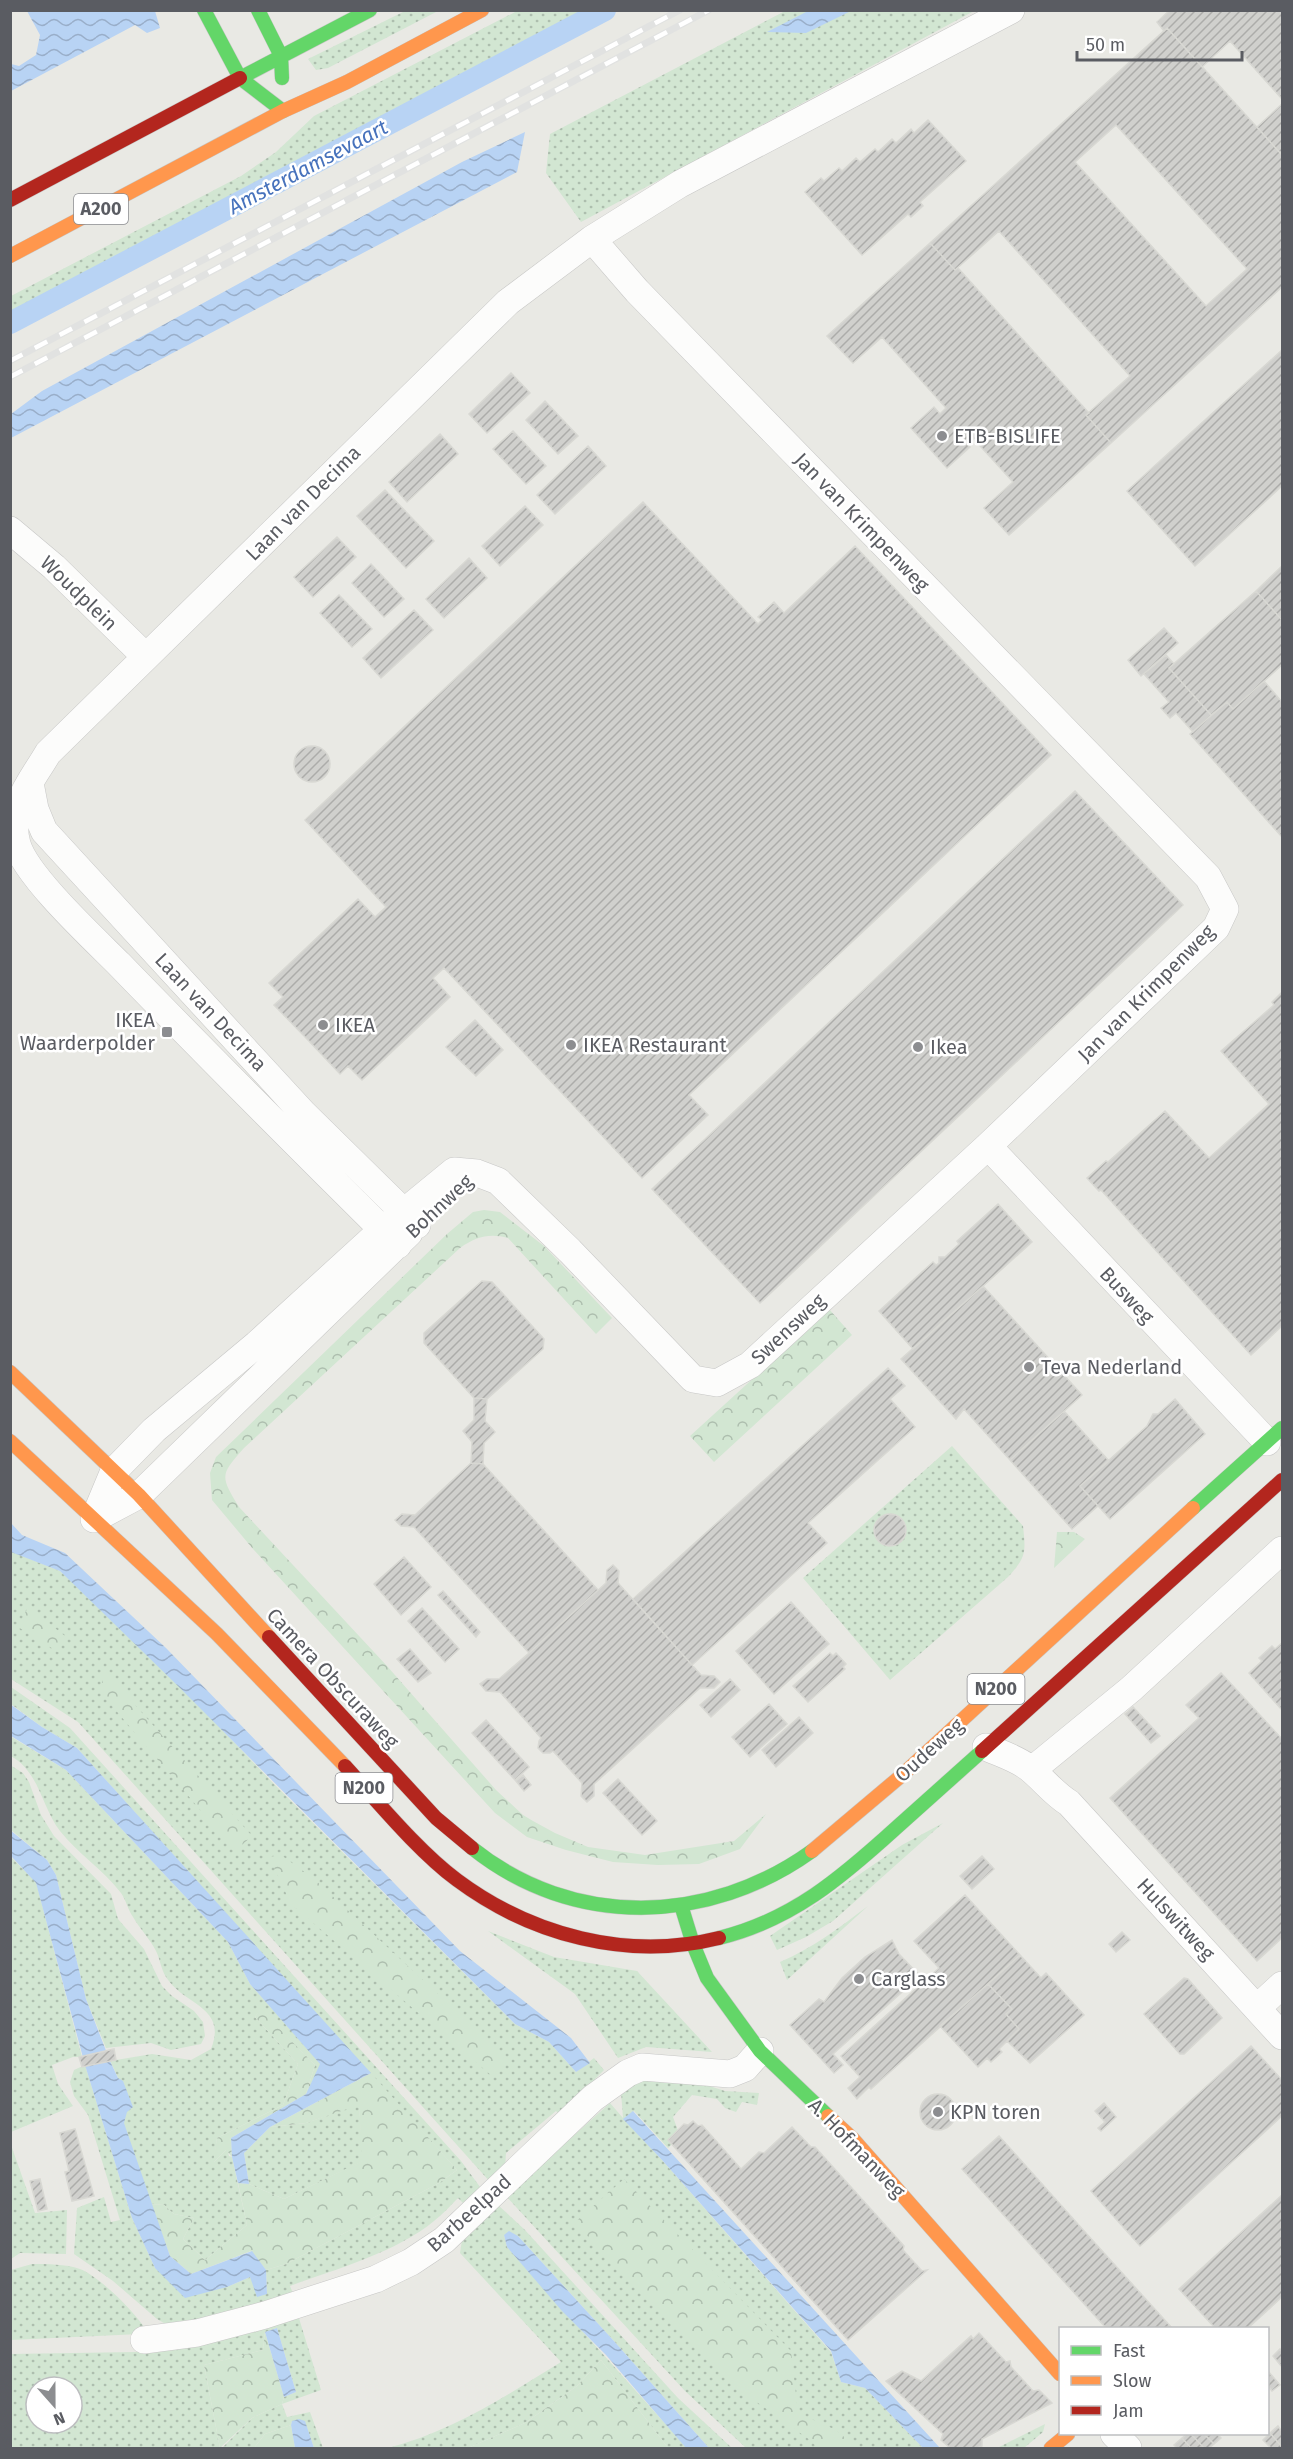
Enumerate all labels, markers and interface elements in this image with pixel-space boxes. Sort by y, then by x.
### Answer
scale bar [1077,24,1242,62]
text: 50 m [1086,34,1125,56]
water label: Amsterdamsevaart [223,114,393,220]
road number: A200 [74,194,128,224]
place label: ETB-BISLIFE [954,424,1061,448]
marker: ETB-BISLIFE [935,429,949,443]
street label: Laan van Decima [240,440,366,566]
street label: Jan van Krimpenweg [790,448,935,597]
street label: Woudplein [36,551,122,635]
street label: Jan van Krimpenweg [1073,919,1220,1066]
street label: Laan van Decima [150,948,272,1076]
place label: IKEA Waarderpolder [20,1008,156,1055]
place label: IKEA [335,1013,375,1037]
marker: IKEA [316,1018,330,1032]
marker: IKEA Waarderpolder [160,1025,174,1039]
place label: IKEA Restaurant [583,1033,727,1057]
place label: Ikea [930,1035,968,1059]
marker: IKEA Restaurant [564,1038,578,1052]
marker: Ikea [911,1040,925,1054]
street label: Bohnweg [400,1169,478,1243]
street label: Busweg [1095,1262,1160,1329]
street label: Swensweg [746,1288,831,1369]
place label: Teva Nederland [1041,1355,1182,1379]
marker: Teva Nederland [1022,1360,1036,1374]
street label: Camera Obscuraweg [262,1603,404,1753]
road number: N200 [968,1674,1024,1704]
street label: Oudeweg [890,1713,969,1787]
road number: N200 [336,1773,392,1803]
street label: Hulswitweg [1132,1873,1220,1965]
place label: Carglass [871,1967,946,1991]
marker: Carglass [852,1972,866,1986]
street label: A. Hofmanweg [804,2093,911,2203]
place label: KPN toren [950,2100,1041,2124]
marker: KPN toren [931,2105,945,2119]
street label: Barbeelpad [422,2169,516,2257]
legend [1059,2327,1269,2435]
text: Fast [1113,2340,1146,2362]
text: Slow [1113,2370,1152,2392]
north arrow [24,2375,84,2435]
text: Jam [1113,2400,1144,2422]
text: N [51,2408,68,2429]

